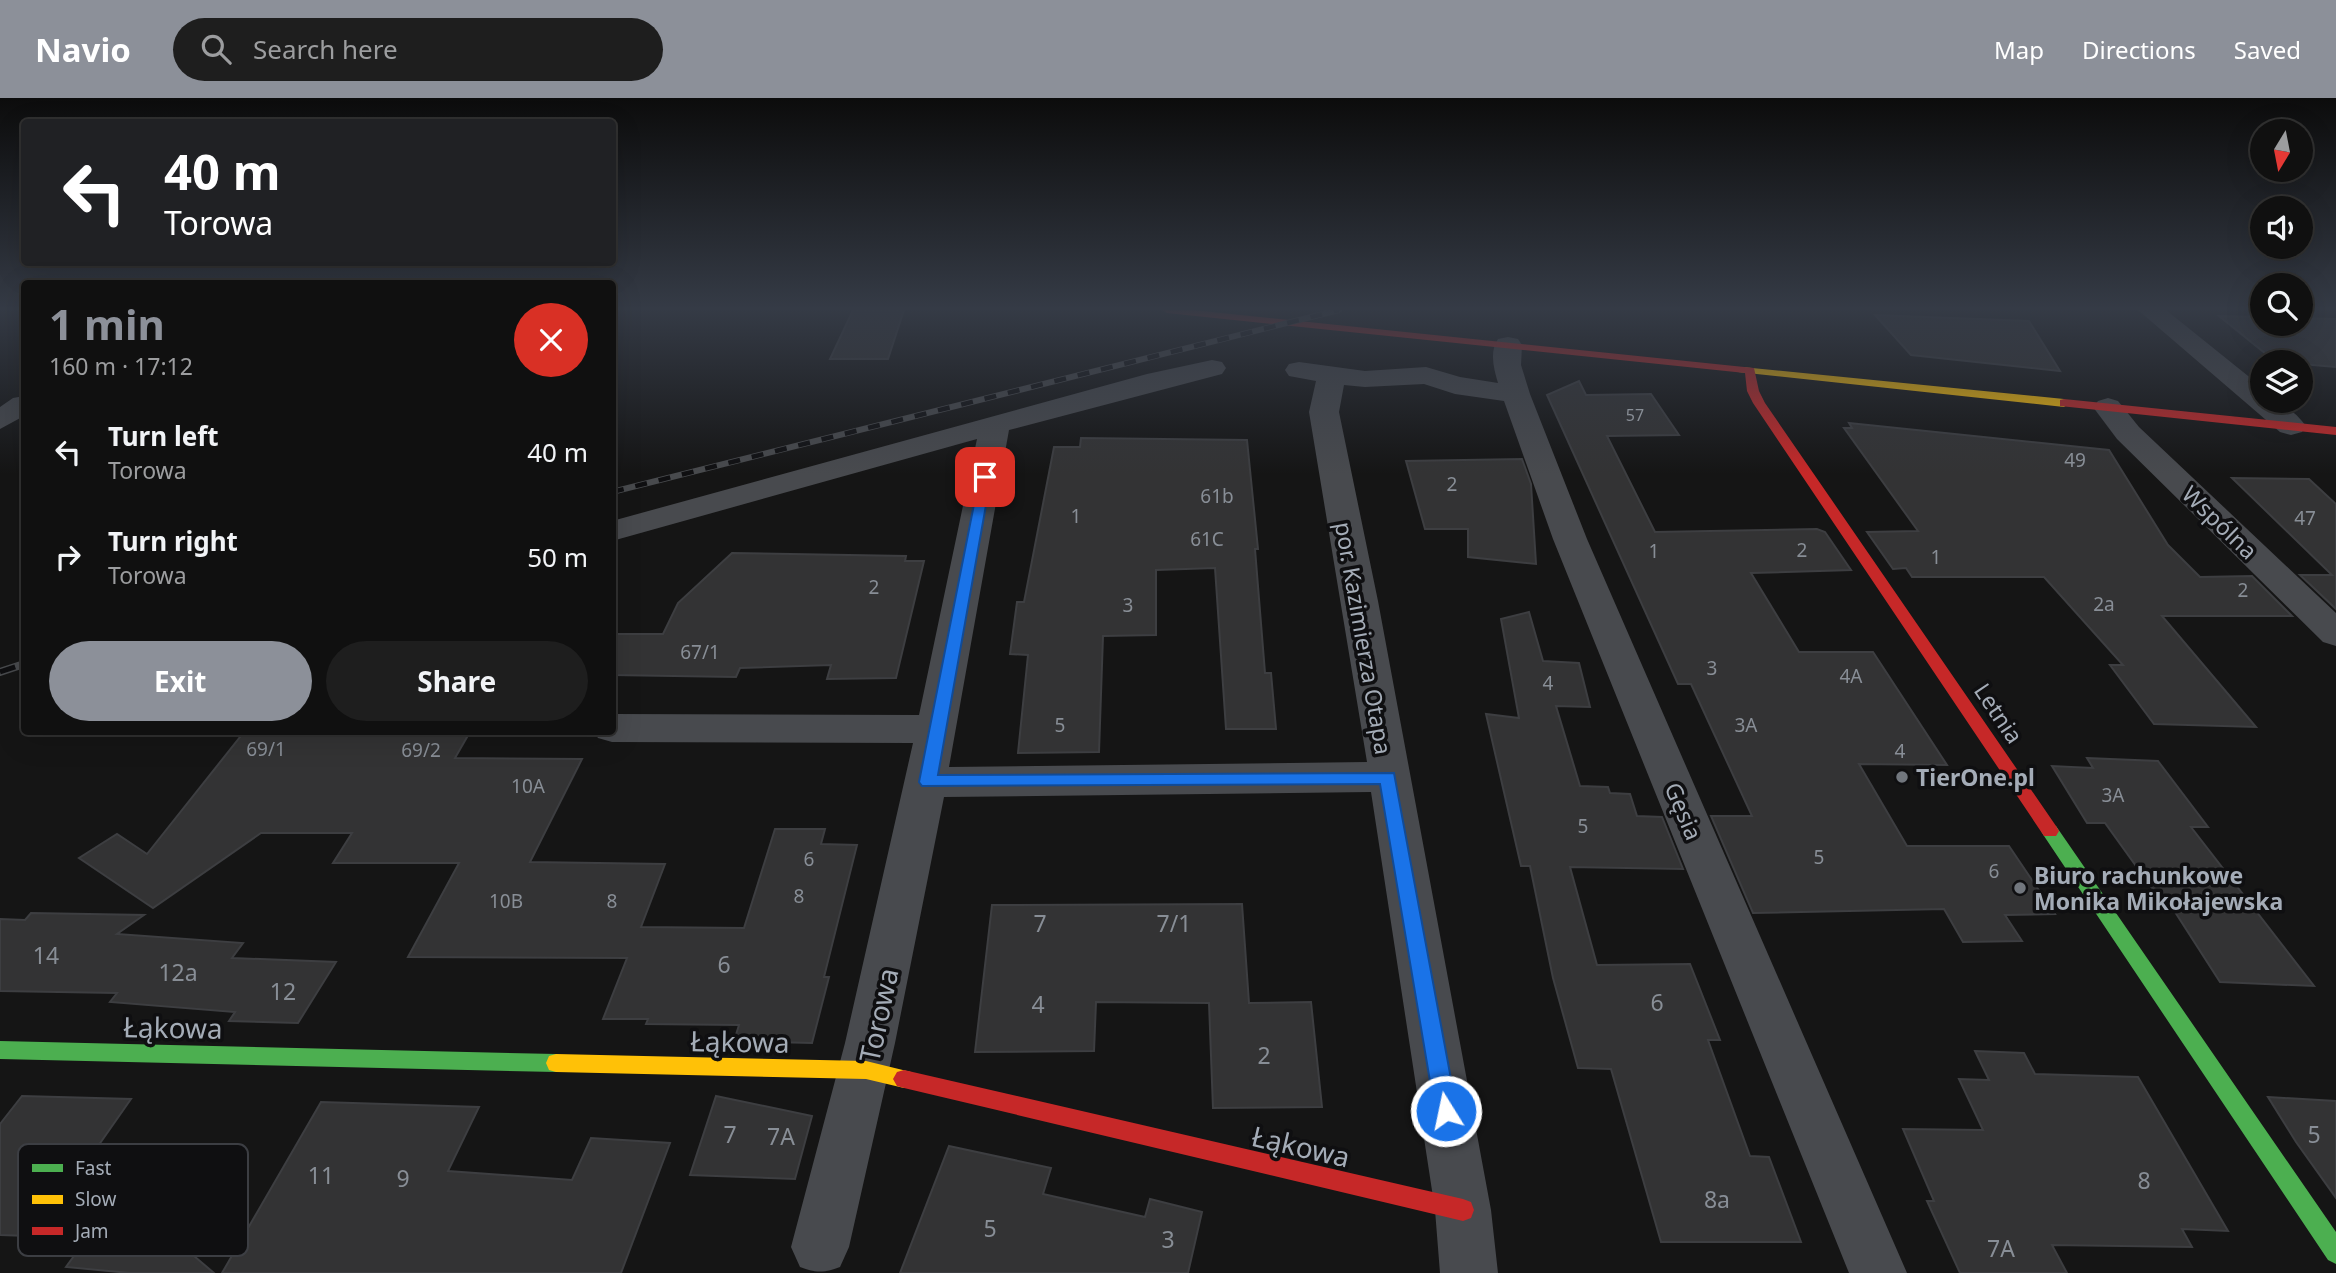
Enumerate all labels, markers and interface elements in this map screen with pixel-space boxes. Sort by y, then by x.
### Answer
search box [173,18,663,81]
text: Navio [35,27,131,72]
icon: search [197,30,235,68]
text: Search here [253,31,398,67]
text: Map [1994,33,2044,66]
text: Directions [2082,33,2196,66]
text: Saved [2234,33,2301,66]
north arrow [2250,119,2314,182]
map controls [2250,119,2313,413]
text: 40 m [164,138,281,204]
icon: left [49,147,140,238]
button: sound [2250,196,2313,259]
text: Torowa [164,201,273,244]
button: search [2250,273,2313,336]
text: 1 min [49,295,165,352]
button: close [514,303,588,377]
text: 160 m · 17:12 [49,350,193,382]
button: layers [2250,350,2313,413]
house number: 57 [1626,404,1644,426]
text: Turn left [108,418,219,454]
icon: left [49,433,87,471]
text: 40 m [527,434,588,470]
pin [955,447,1015,507]
house number: 49 [2064,447,2086,473]
text: Torowa [108,454,187,486]
icon: arrive [966,458,1004,496]
house number: 2 [1447,471,1457,497]
street label: Wspólna [2175,478,2265,566]
house number: 61b [1200,483,1234,509]
house number: 1 [1071,503,1081,529]
house number: 47 [2294,505,2316,531]
street label: por. Kazimierza Otapa [1328,519,1400,757]
text: Turn right [108,523,238,559]
house number: 61C [1190,526,1224,552]
house number: 2 [1797,537,1807,563]
icon: right [49,538,87,576]
house number: 1 [1649,538,1659,564]
text: 50 m [527,539,588,575]
house number: 1 [1931,544,1941,570]
text: Torowa [108,559,187,591]
house number: 2 [869,574,879,600]
house number: 2 [2238,577,2248,603]
house number: 2a [2093,591,2115,617]
house number: 3 [1123,592,1133,618]
house number: 67/1 [680,639,720,665]
button: Exit [49,641,312,721]
button: Share [326,641,588,721]
house number: 3 [1707,655,1717,681]
house number: 4A [1839,663,1863,689]
house number: 4 [1543,670,1554,696]
street label: Letnia [1967,677,2031,749]
house number: 5 [1055,712,1065,738]
house number: 3A [1734,712,1758,738]
house number: 69/1 [246,736,286,762]
house number: 69/2 [401,737,441,763]
house number: 4 [1895,738,1906,764]
place label: TierOne.pl [1916,761,2035,793]
marker: TierOne.pl [1894,769,1910,785]
house number: 10A [511,773,546,799]
street label: Gęsia [1658,777,1710,845]
house number: 3A [2101,782,2125,808]
house number: 5 [1578,813,1588,839]
house number: 5 [1814,844,1824,870]
house number: 6 [804,846,814,872]
house number: 6 [1989,858,1999,884]
place label: Biuro rachunkowe Monika Mikołajewska [2034,859,2283,917]
marker: Biuro rachunkowe Monika Mikołajewska [2012,880,2028,896]
house number: 8 [794,883,804,909]
house number: 10B [489,888,523,914]
house number: 8 [607,888,617,914]
house number: 7 [1033,907,1047,939]
house number: 7/1 [1157,907,1191,939]
house number: 14 [33,939,59,971]
house number: 6 [717,948,731,980]
house number: 12a [158,956,198,988]
street label: Torowa [849,964,907,1066]
house number: 12 [270,975,296,1007]
house number: 6 [1650,986,1664,1018]
house number: 4 [1031,988,1045,1020]
street label: Łąkowa [123,1007,223,1047]
street label: Łąkowa [690,1021,790,1061]
house number: 2 [1257,1039,1271,1071]
position arrow [1409,1074,1483,1148]
street label: Łąkowa [1248,1116,1354,1176]
house number: 7 [723,1118,737,1150]
house number: 5 [2307,1118,2321,1150]
house number: 7A [767,1120,795,1152]
legend [18,1144,248,1256]
text: Fast [75,1155,112,1181]
house number: 11 [308,1159,334,1191]
house number: 9 [396,1162,410,1194]
house number: 8 [2137,1164,2151,1196]
house number: 8a [1704,1183,1730,1215]
text: Slow [75,1186,116,1212]
house number: 5 [983,1212,997,1244]
text: Jam [73,1218,109,1244]
house number: 3 [1161,1223,1175,1255]
house number: 7A [1987,1232,2015,1264]

